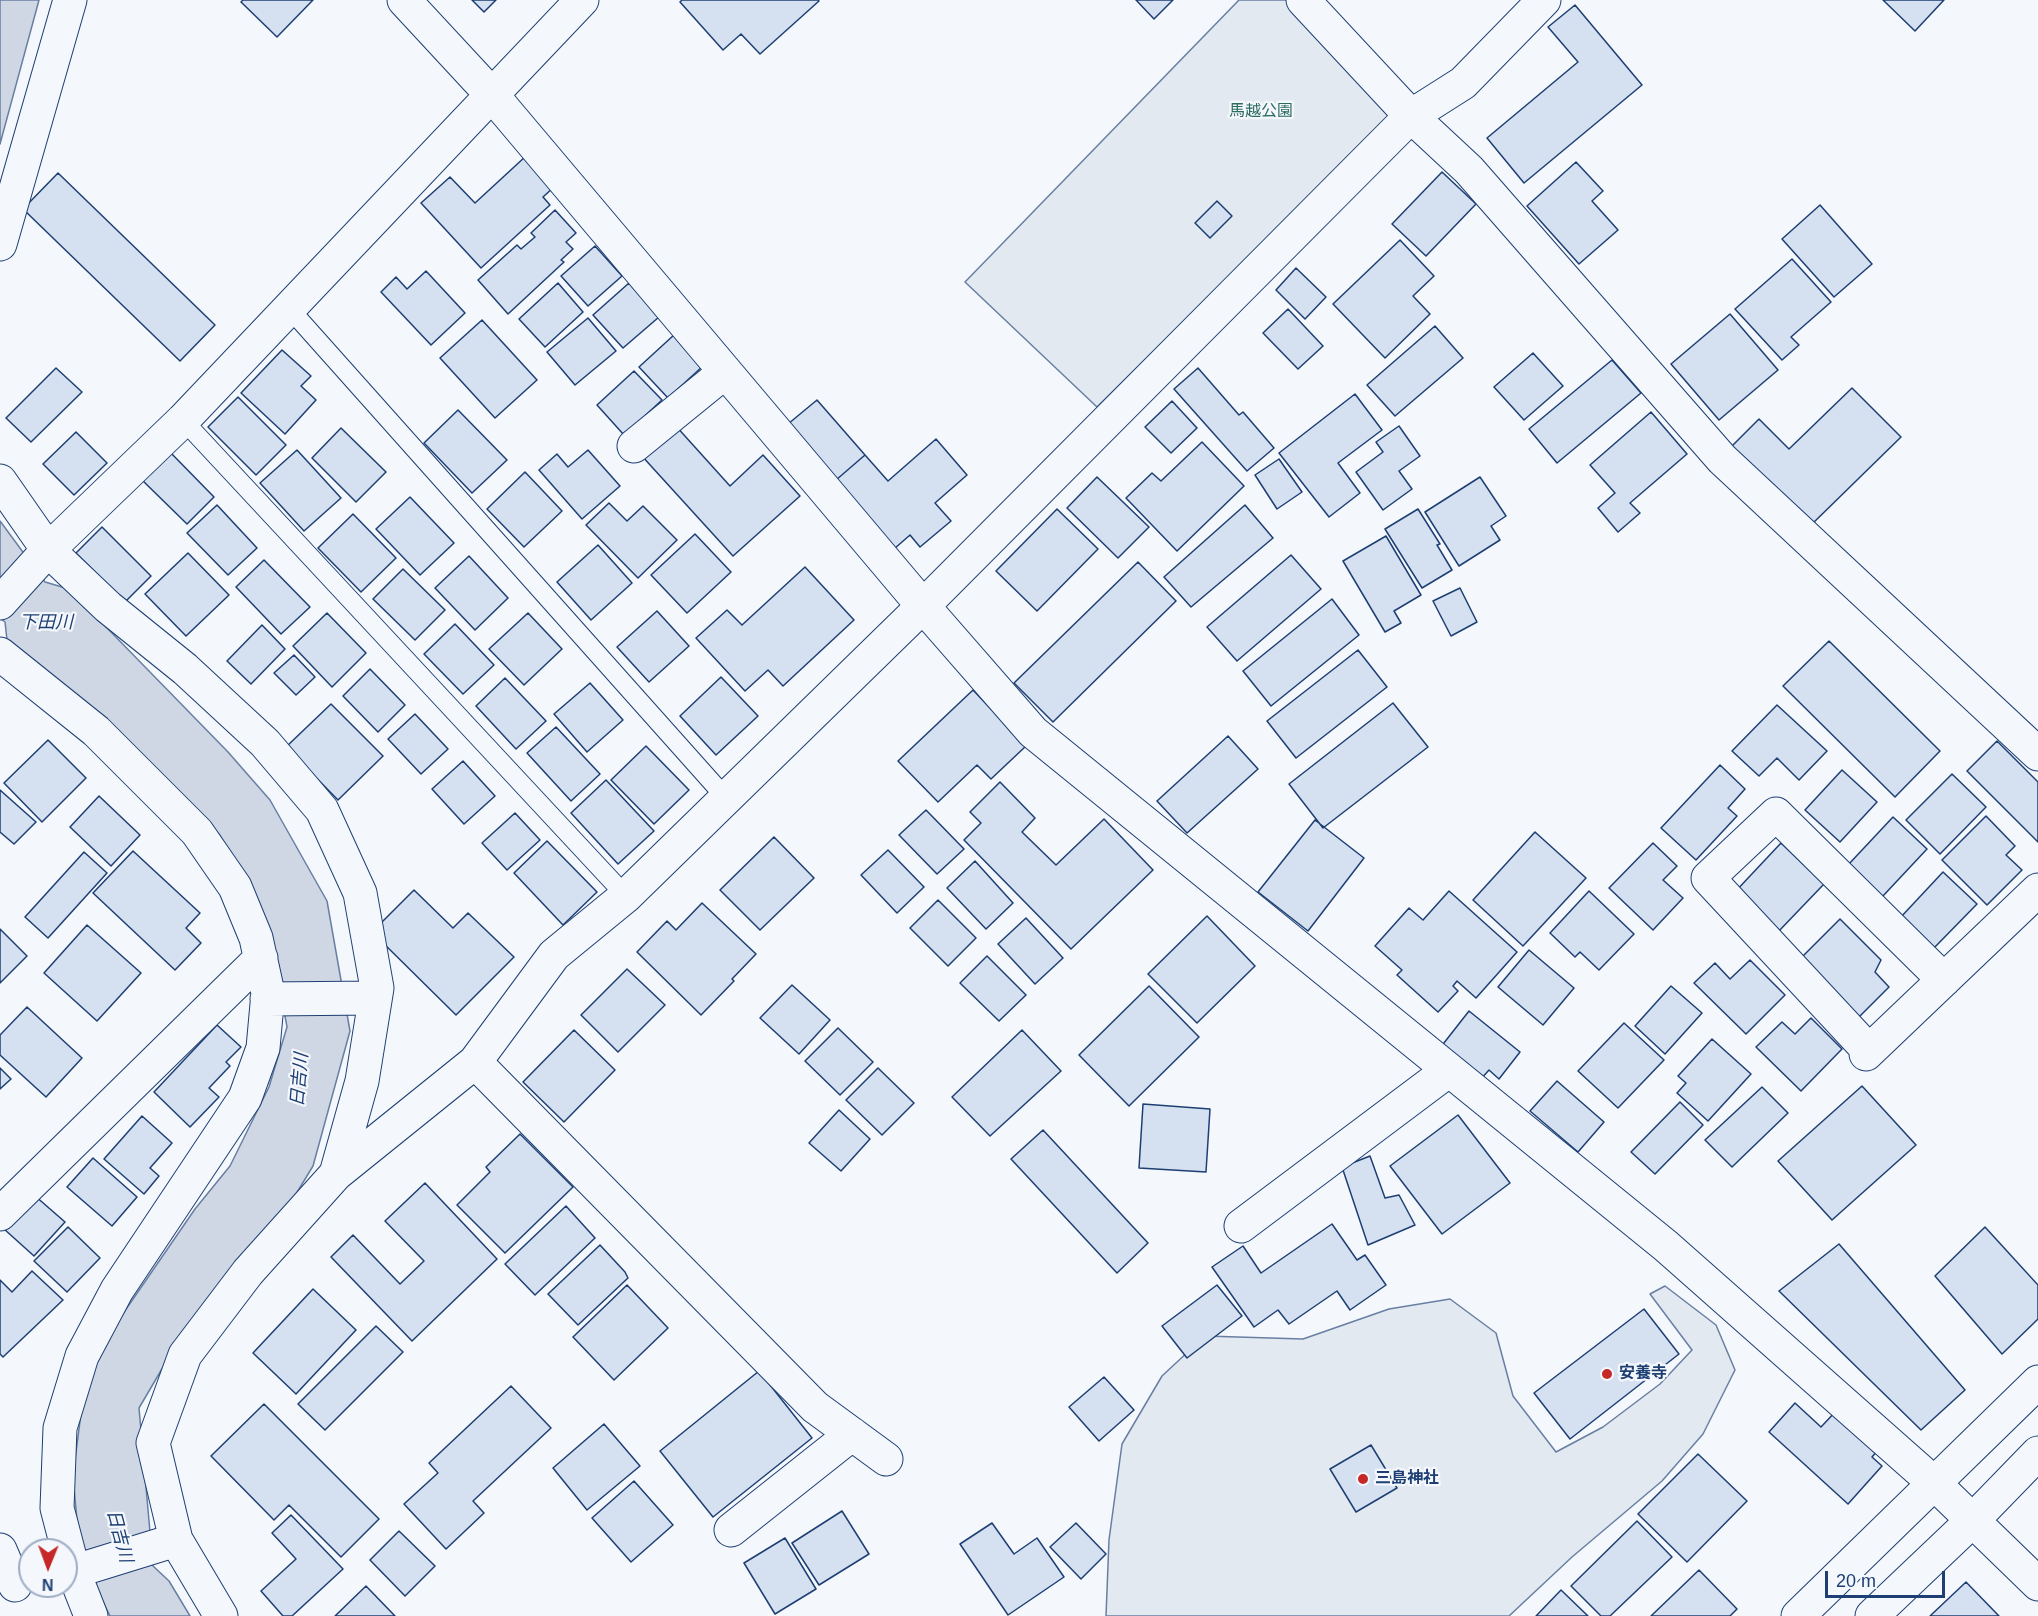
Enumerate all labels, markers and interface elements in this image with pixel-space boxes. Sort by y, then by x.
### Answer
park label: 馬越公園 [1229,102,1293,122]
water label: 下田川 [19,612,73,634]
water label: 日吉川 [287,1052,313,1108]
place label: 安養寺 [1619,1364,1667,1384]
marker: 安養寺 [1600,1367,1614,1381]
place label: 三島神社 [1375,1469,1439,1489]
marker: 三島神社 [1356,1472,1370,1486]
water label: 日吉川 [102,1507,136,1565]
north arrow [18,1538,78,1598]
scale bar [1828,1559,1948,1597]
text: 20 m [1836,1571,1876,1591]
text: N [42,1576,54,1593]

